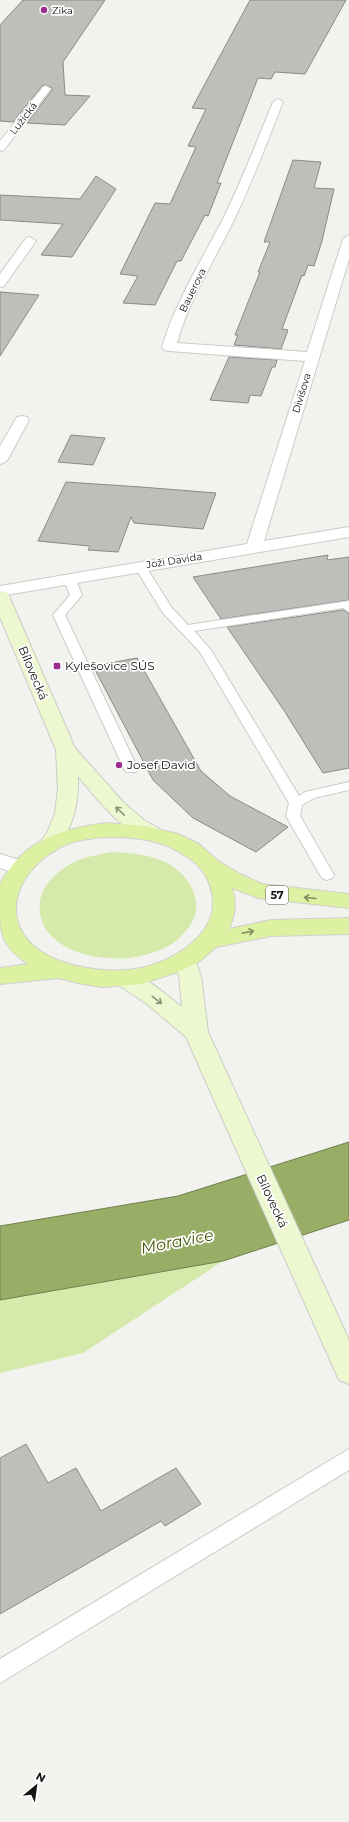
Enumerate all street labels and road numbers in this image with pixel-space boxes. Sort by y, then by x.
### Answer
street label: Lužická [7,99,40,137]
street label: Bauerova [176,266,209,314]
street label: Divišova [289,372,314,415]
street label: Joži Davida [144,550,203,571]
street label: Bílovecká [15,644,52,702]
road number: 57 [266,886,288,904]
street label: Bílovecká [254,1172,291,1230]

